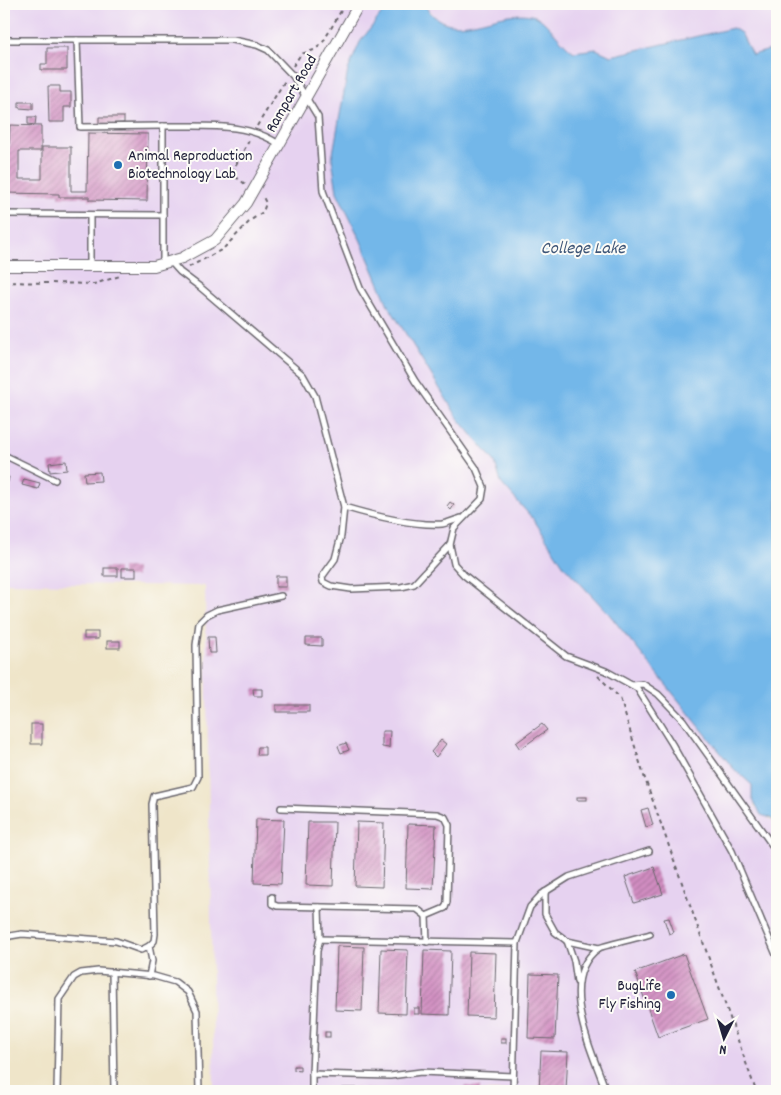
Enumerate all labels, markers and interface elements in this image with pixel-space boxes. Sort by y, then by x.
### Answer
street label: Rampart Road [260,51,324,137]
place label: Animal Reproduction Biotechnology Lab [128,145,252,186]
marker: Animal Reproduction Biotechnology Lab [112,159,124,171]
water label: College Lake [541,237,626,262]
place label: BugLife Fly Fishing [598,975,661,1016]
marker: BugLife Fly Fishing [665,989,677,1001]
north arrow [698,1012,748,1062]
text: N [719,1039,727,1059]

